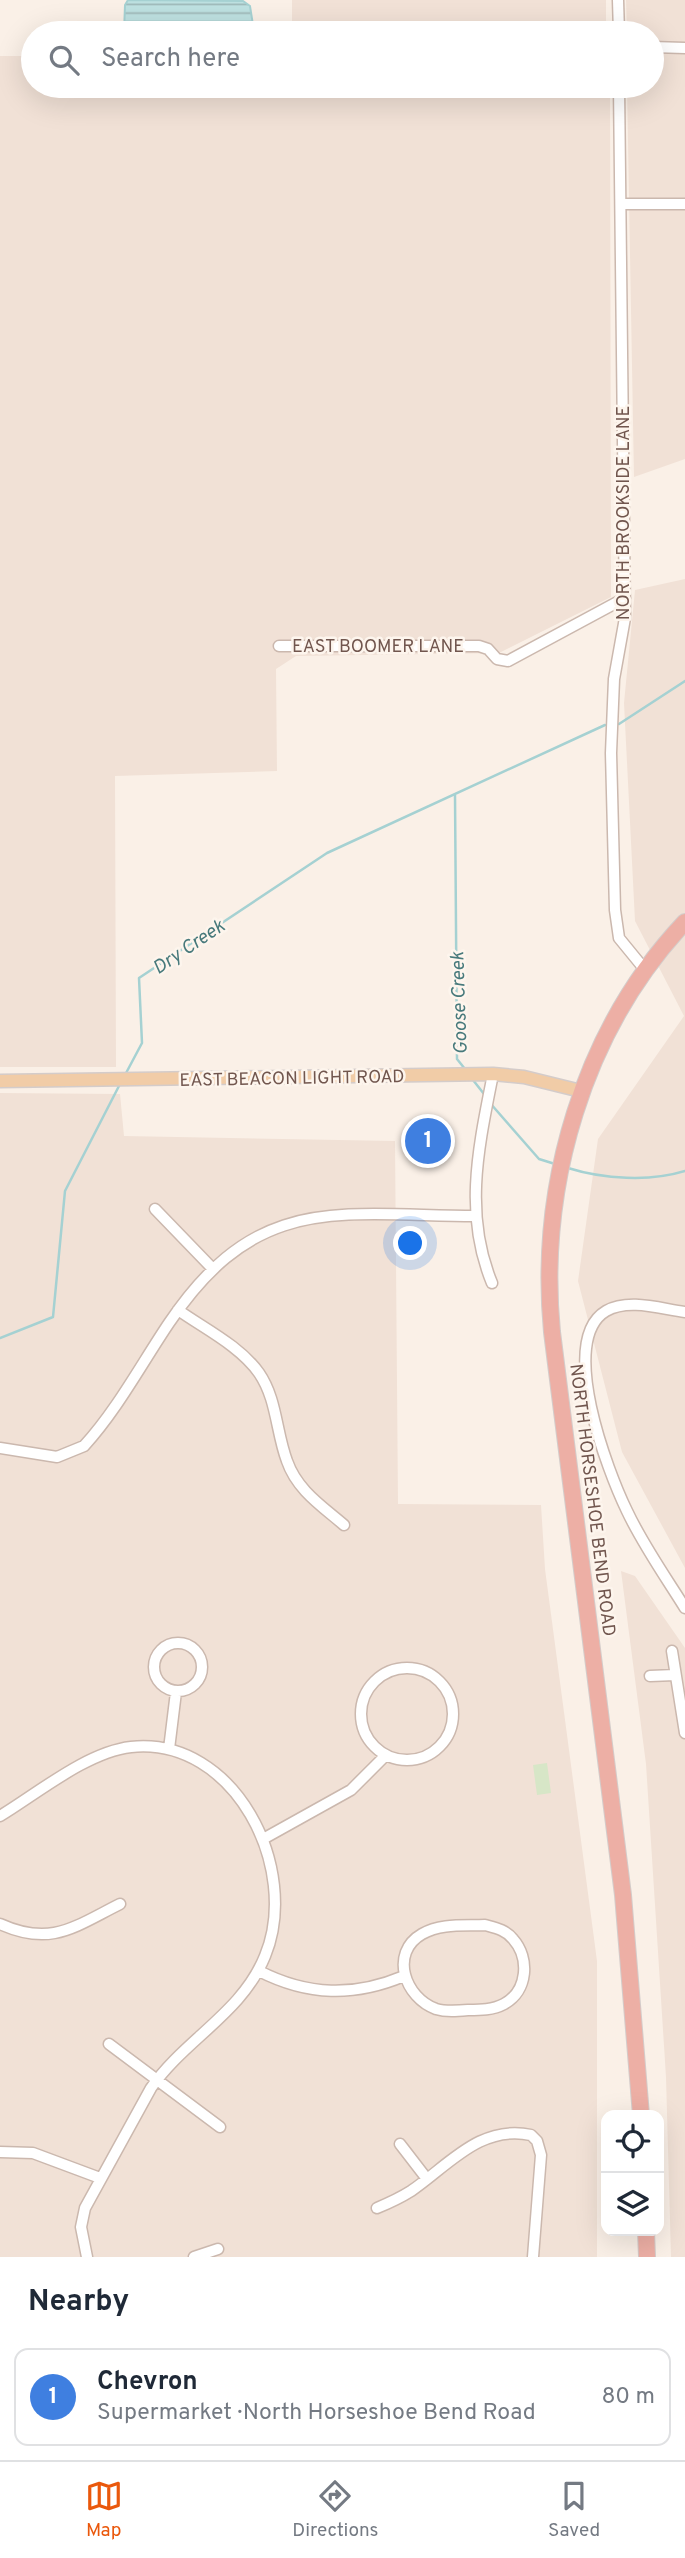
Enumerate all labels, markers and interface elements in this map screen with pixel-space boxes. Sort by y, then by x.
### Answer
search box [21,21,664,98]
icon: search [45,41,83,79]
text: Search here [101,43,240,76]
street label: NORTH BROOKSIDE LANE [613,406,636,620]
street label: EAST BOOMER LANE [292,636,464,659]
water label: Dry Creek [148,915,230,980]
water label: Goose Creek [446,951,474,1055]
street label: EAST BEACON LIGHT ROAD [179,1066,405,1093]
pin: 1 [405,1115,451,1167]
your location [393,1226,427,1260]
street label: NORTH HORSESHOE BEND ROAD [563,1362,620,1638]
map controls [601,2110,664,2236]
button: locate [601,2110,664,2173]
button: layers [601,2173,664,2236]
text: Nearby [28,2284,129,2321]
text: Chevron [97,2366,198,2399]
text: 1 [48,2383,58,2412]
text: 80 m [602,2383,655,2412]
text: Supermarket · North Horseshoe Bend Road [97,2399,536,2428]
tab: Map [85,2477,123,2543]
tab: Directions [292,2477,379,2543]
tab: Saved [548,2477,600,2543]

